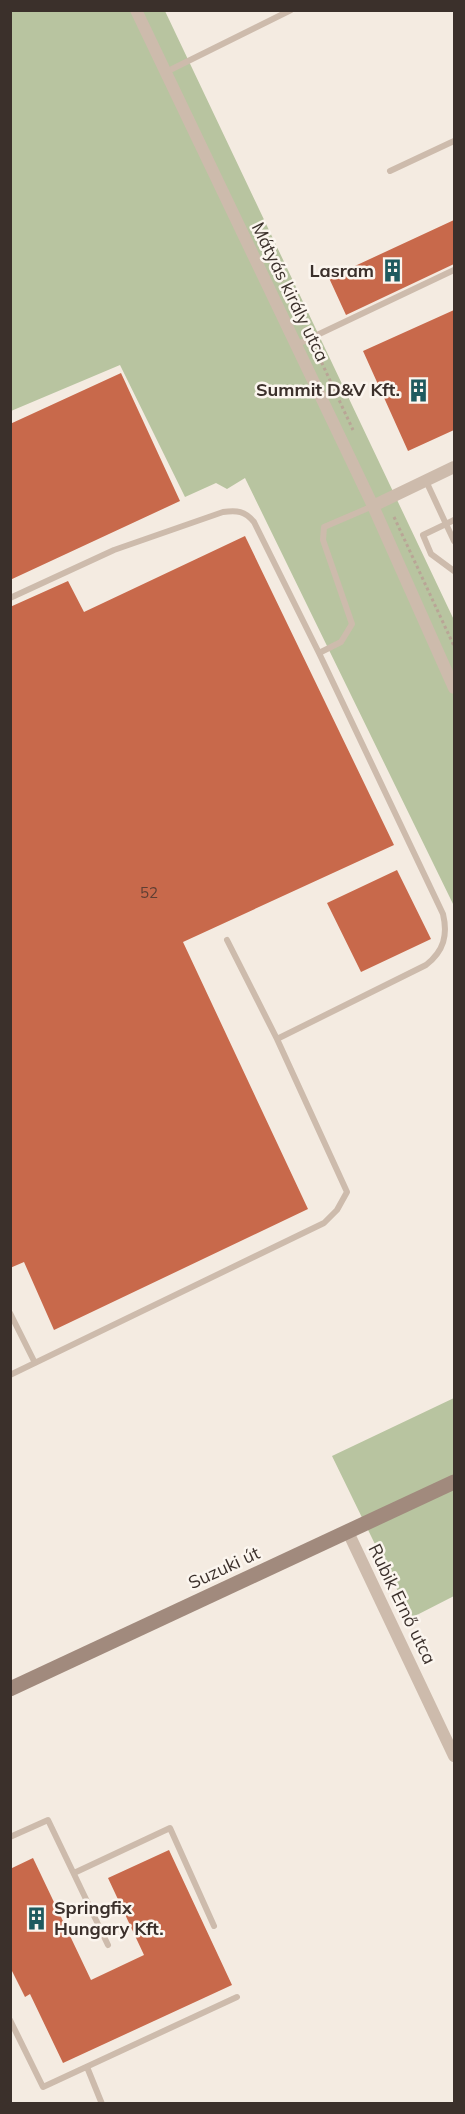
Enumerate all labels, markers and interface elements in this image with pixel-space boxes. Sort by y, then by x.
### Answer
street label: Mátyás király utca [247,218,334,365]
building icon: Lasram [379,258,405,284]
place label: Lasram [309,259,374,282]
building icon: Summit D&V Kft. [405,377,431,403]
place label: Summit D&V Kft. [256,378,400,401]
house number: 52 [140,883,158,902]
street label: Rubik Ernő utca [363,1540,441,1668]
street label: Suzuki út [184,1541,263,1594]
place label: Springfix Hungary Kft. [54,1896,164,1940]
building icon: Springfix Hungary Kft. [23,1905,49,1931]

